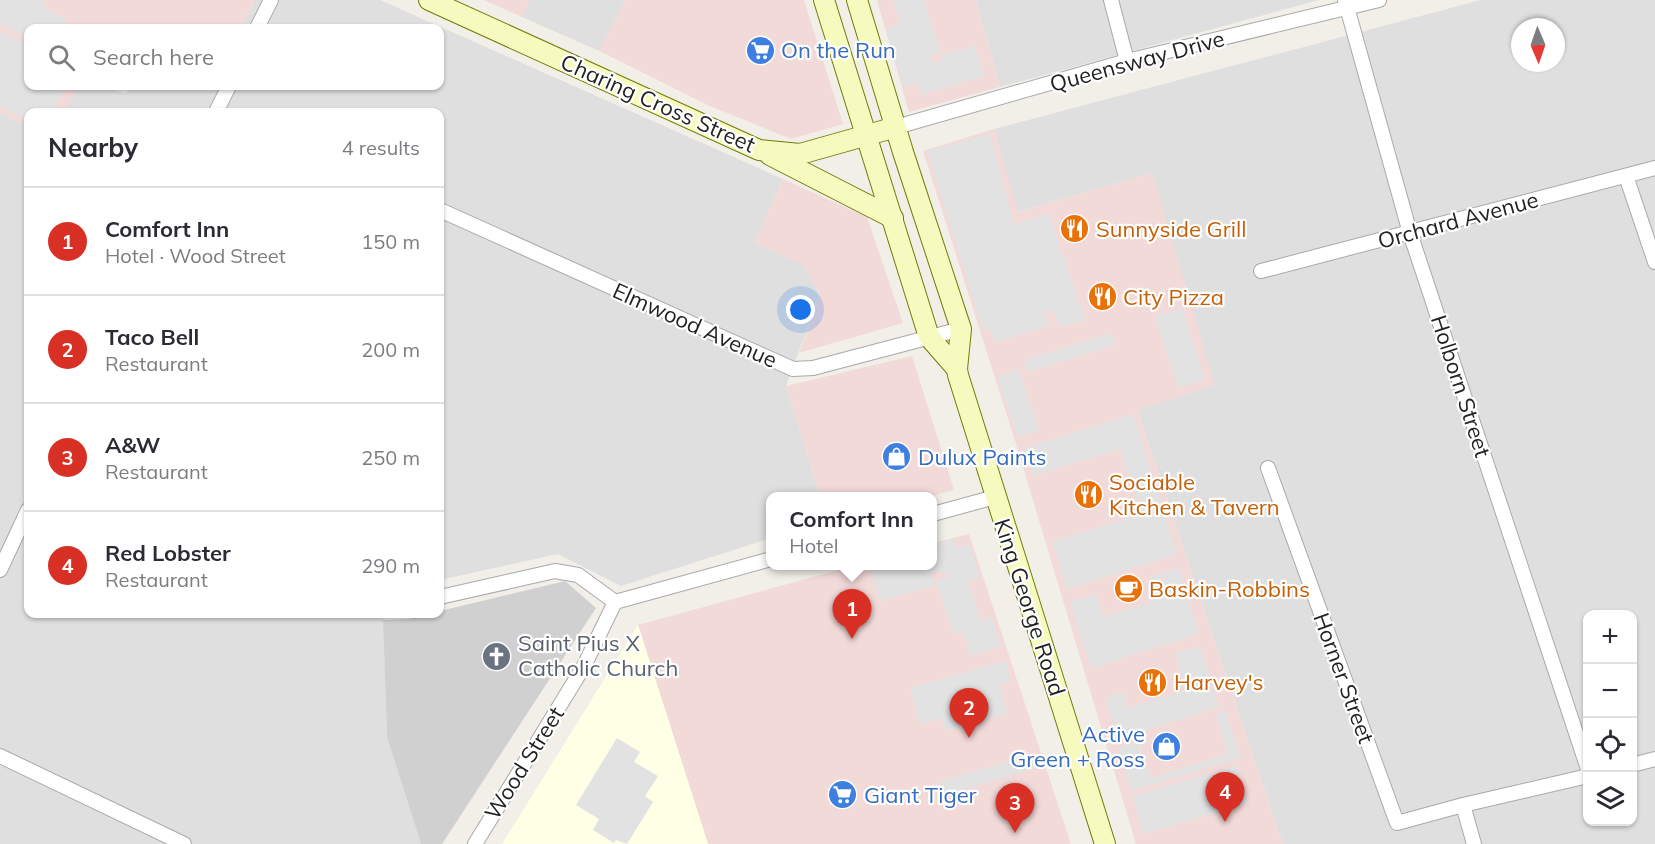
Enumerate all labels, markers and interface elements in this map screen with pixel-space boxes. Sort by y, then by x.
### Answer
north arrow [1511,18,1565,72]
search box [24,24,444,90]
street label: Queensway Drive [1047,24,1227,98]
supermarket icon: On the Run [744,34,776,66]
place label: On the Run [781,36,896,64]
icon: search [45,41,78,74]
text: Search here [93,43,214,71]
street label: Charing Cross Street [556,47,760,159]
text: Nearby [48,131,138,164]
text: 4 results [342,135,420,160]
street label: Orchard Avenue [1375,185,1541,255]
restaurant icon: Sunnyside Grill [1059,213,1091,245]
text: Comfort Inn [105,215,229,243]
place label: Sunnyside Grill [1096,215,1246,243]
text: 1 [62,229,74,254]
text: 150 m [361,229,420,254]
text: Hotel · Wood Street [105,243,286,268]
street label: Elmwood Avenue [608,276,782,374]
restaurant icon: City Pizza [1086,281,1118,313]
place label: City Pizza [1123,283,1224,311]
your location [786,295,815,324]
street label: Holborn Street [1425,311,1497,461]
text: Taco Bell [105,323,199,351]
text: 2 [62,337,74,362]
text: 200 m [361,337,420,362]
text: Restaurant [105,351,208,376]
text: A&W [105,431,161,459]
shop icon: Dulux Paints [881,441,913,473]
place label: Dulux Paints [918,443,1046,471]
text: 3 [62,445,74,470]
text: 250 m [361,445,420,470]
text: Restaurant [105,459,208,484]
place label: Sociable Kitchen & Tavern [1109,468,1280,521]
restaurant icon: Sociable Kitchen & Tavern [1072,479,1104,511]
popup [766,492,937,570]
text: Comfort Inn [789,505,914,533]
street label: King George Road [988,515,1072,699]
text: Hotel [789,533,839,558]
text: Red Lobster [105,539,231,567]
text: 4 [62,553,74,578]
text: 290 m [361,553,420,578]
text: Restaurant [105,567,208,592]
cafe icon: Baskin-Robbins [1112,573,1144,605]
place label: Baskin-Robbins [1149,575,1310,603]
pin: 1 [832,590,872,639]
street label: Horner Street [1307,609,1381,747]
map controls [1583,610,1637,826]
button: + [1583,610,1637,664]
place label: Saint Pius X Catholic Church [518,629,678,682]
church icon: Saint Pius X Catholic Church [481,640,513,672]
button: − [1583,664,1637,718]
restaurant icon: Harvey's [1137,666,1169,698]
place label: Harvey's [1174,668,1264,696]
pin: 2 [950,688,988,738]
street label: Wood Street [478,701,570,825]
button: locate [1583,718,1637,772]
place label: Active Green + Ross [1010,720,1145,773]
shop icon: Active Green + Ross [1150,731,1182,763]
pin: 4 [1206,772,1244,822]
button: layers [1583,772,1637,826]
supermarket icon: Giant Tiger [827,779,859,811]
place label: Giant Tiger [864,781,977,809]
pin: 3 [996,784,1034,833]

